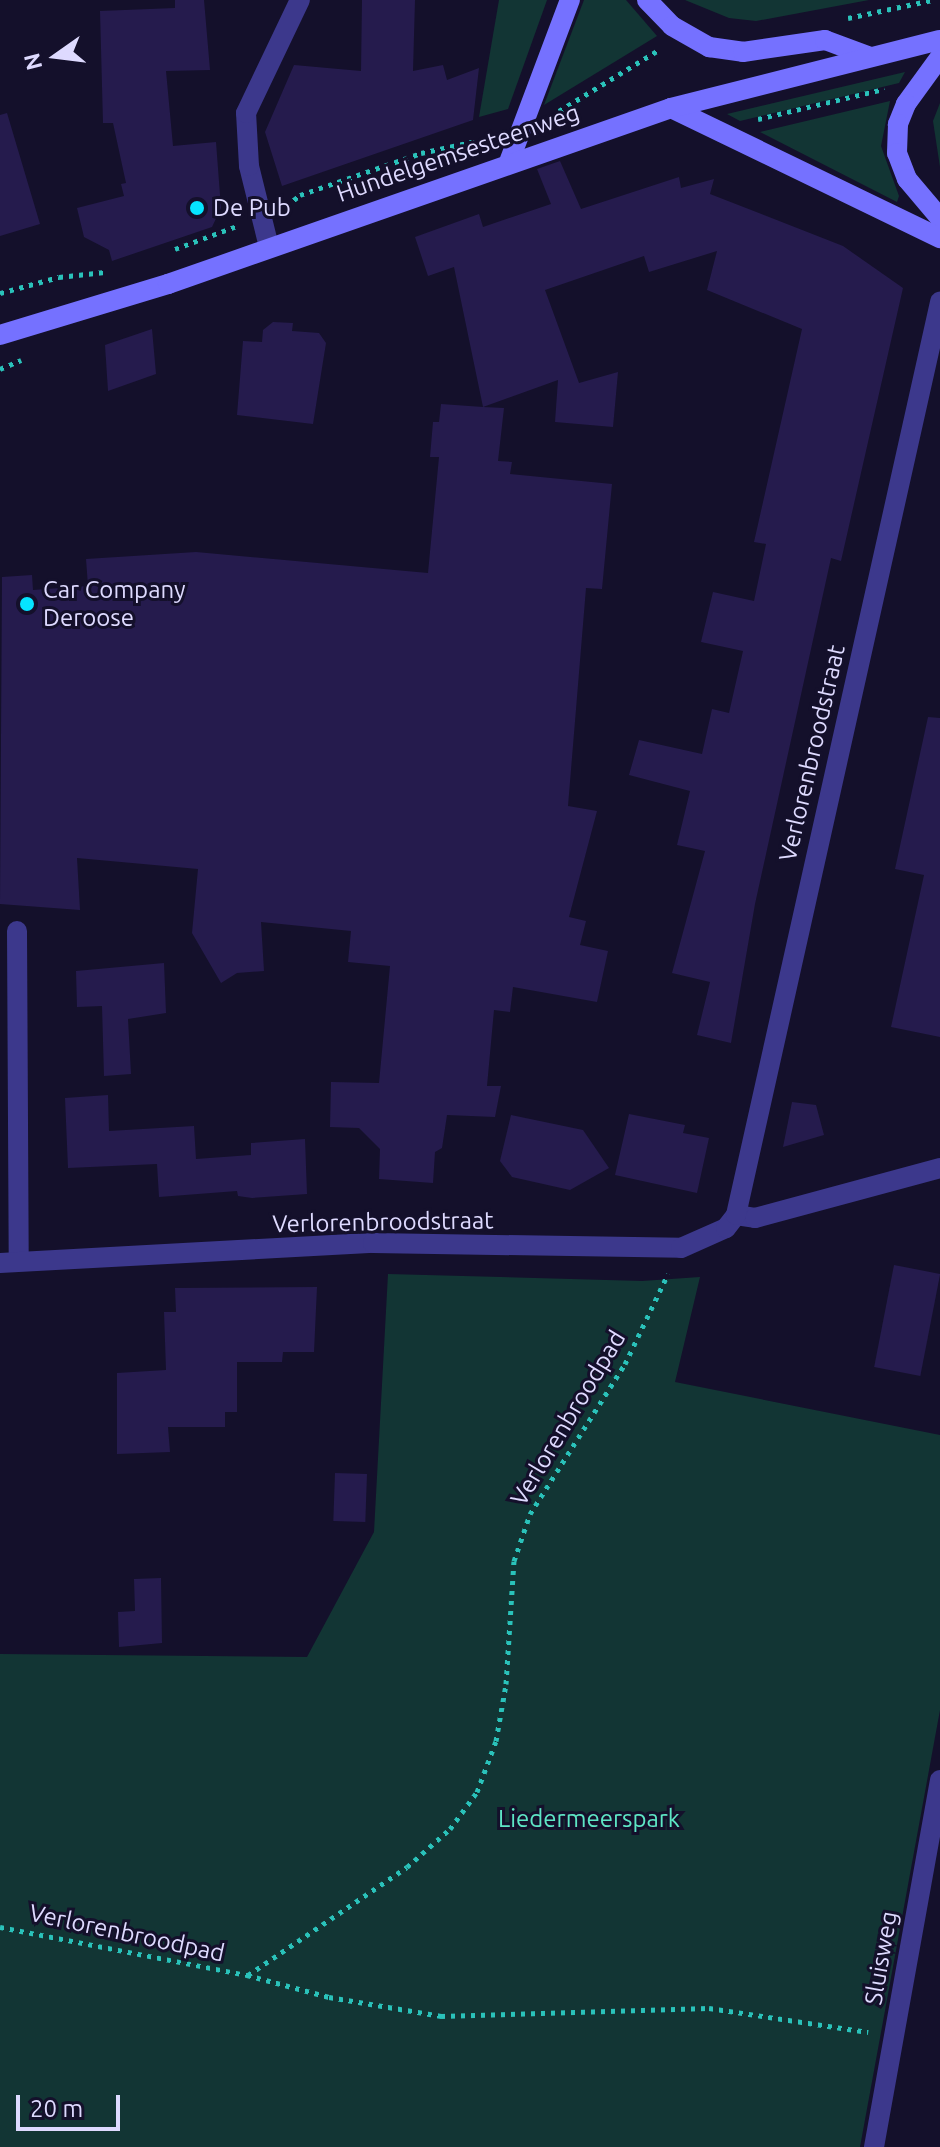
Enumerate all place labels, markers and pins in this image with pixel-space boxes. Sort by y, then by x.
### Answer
place label: De Pub [213,194,291,222]
marker: De Pub [188,199,206,217]
place label: Car Company Deroose [43,576,186,632]
marker: Car Company Deroose [18,595,36,613]

